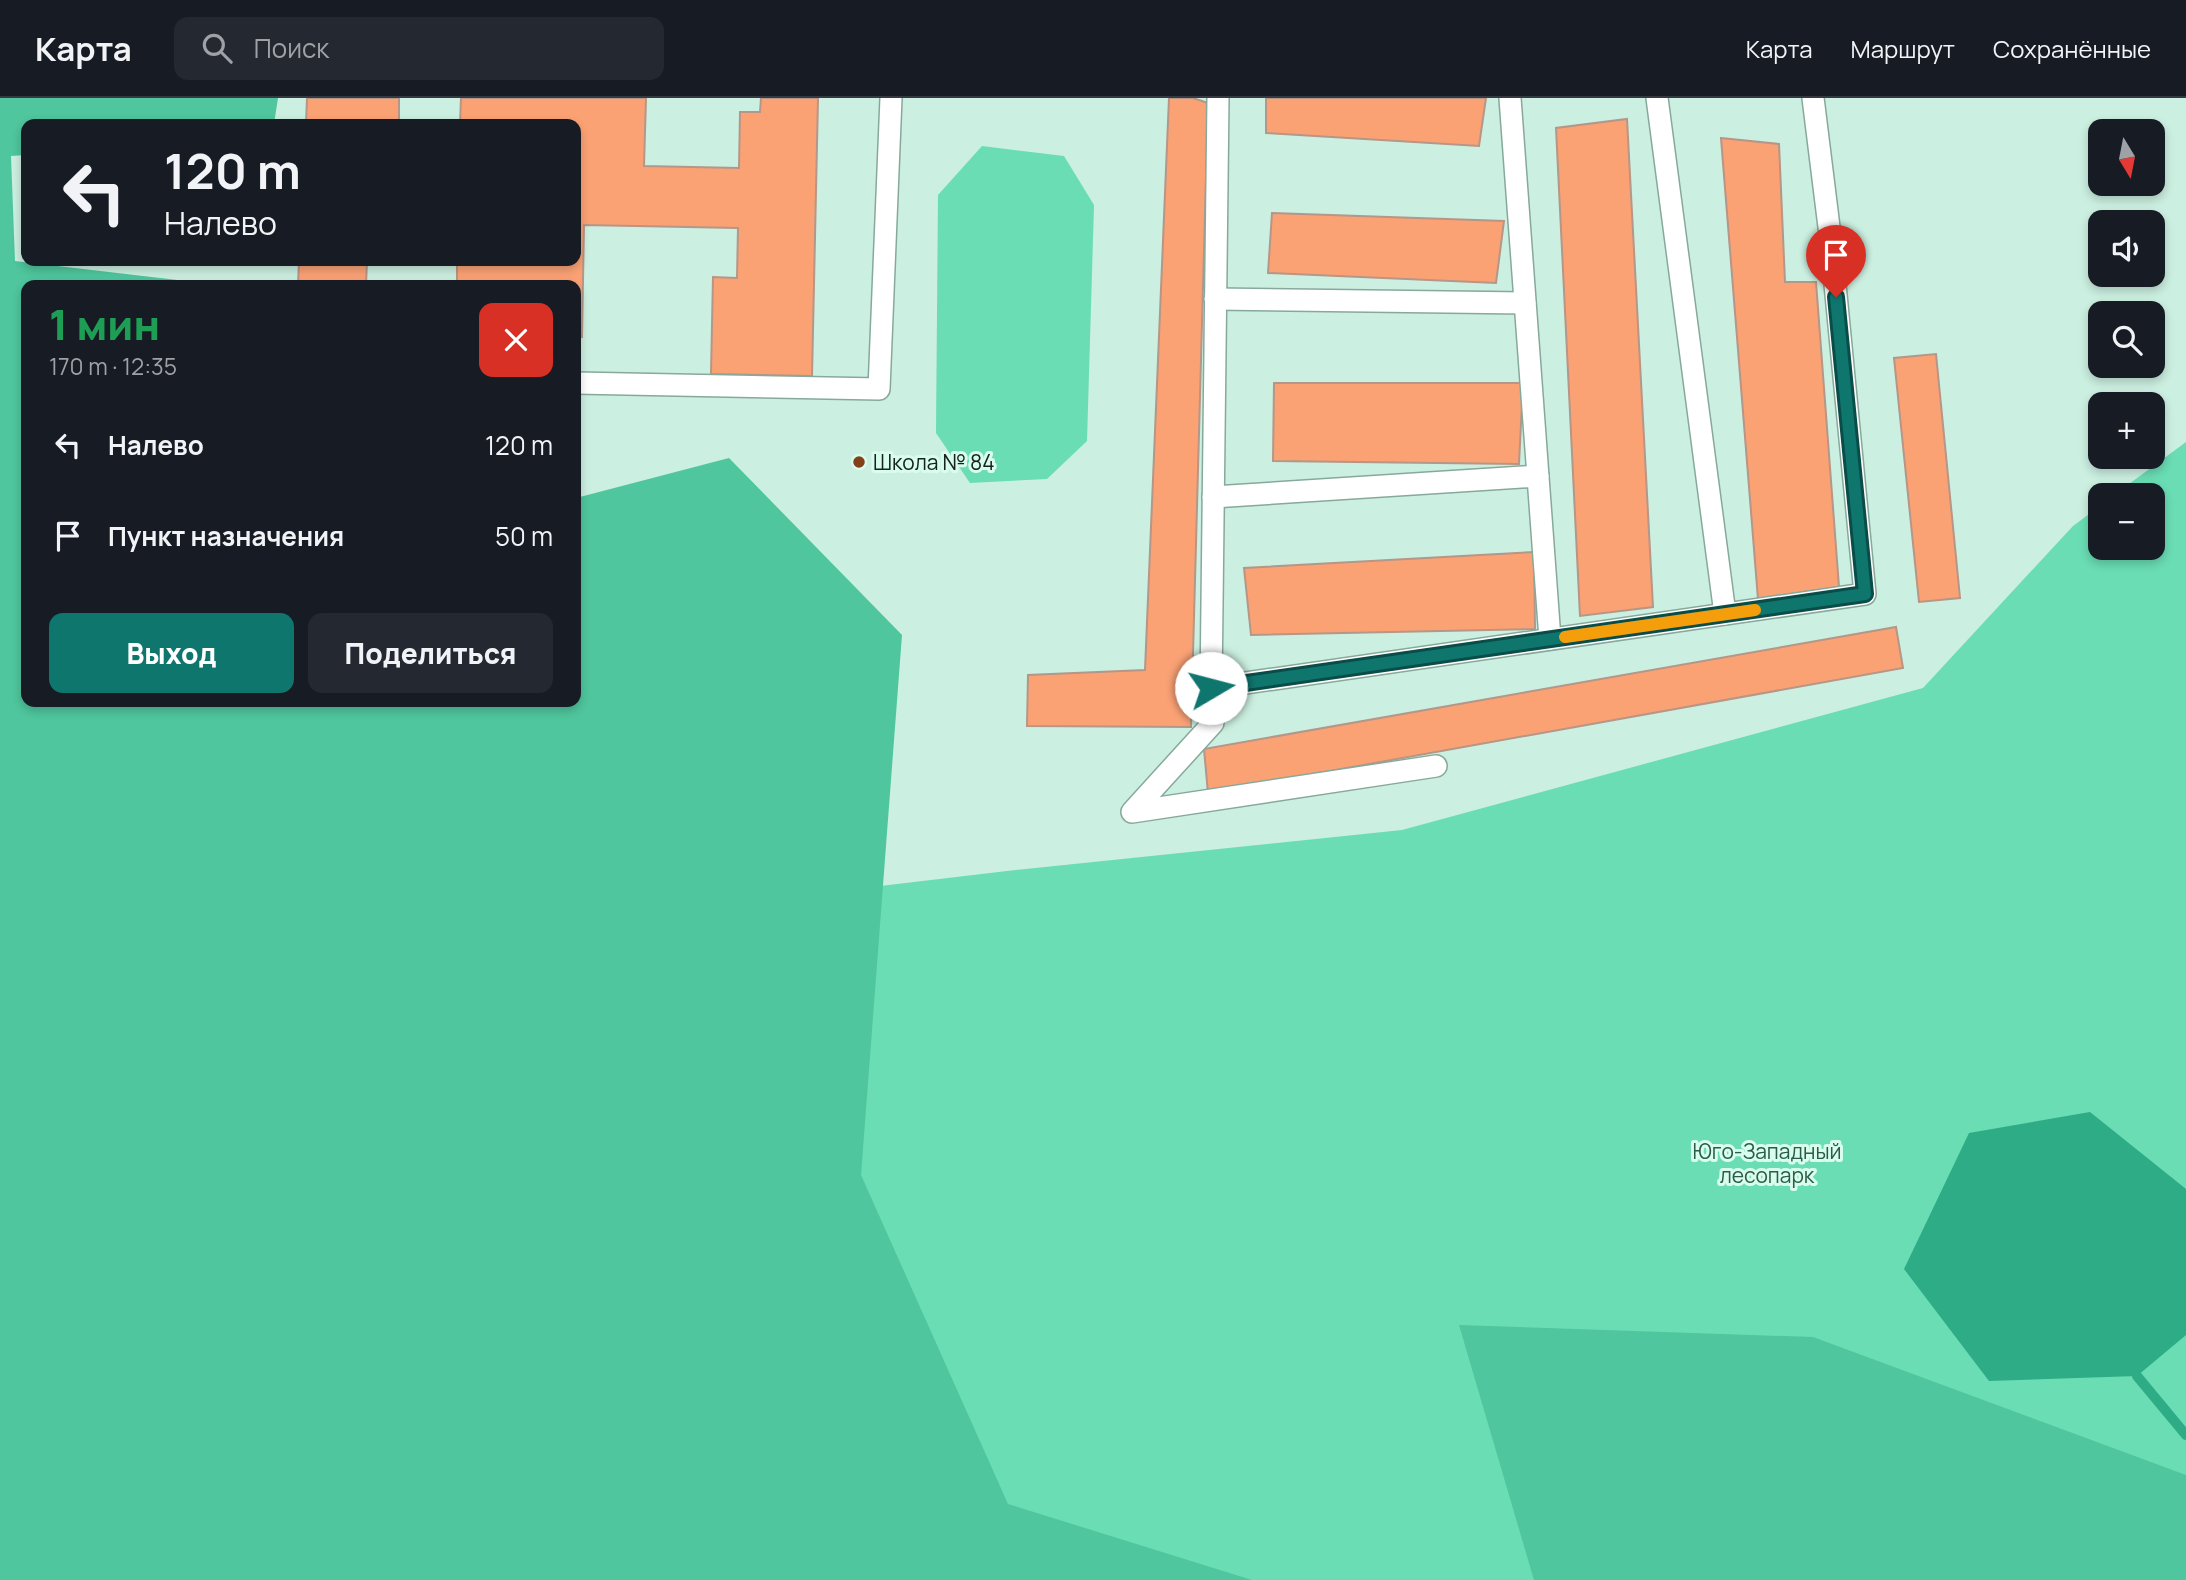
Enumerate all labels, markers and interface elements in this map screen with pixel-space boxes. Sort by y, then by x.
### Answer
search box [174,17,664,80]
text: Карта [35,26,132,71]
icon: search [198,29,236,67]
text: Поиск [254,30,329,66]
text: Карта [1746,32,1813,65]
text: Маршрут [1851,32,1955,65]
text: Сохранённые [1993,32,2151,65]
north arrow [2088,119,2165,196]
map controls [2088,119,2165,560]
text: 120 m [164,137,301,204]
icon: left [49,147,140,238]
text: Налево [164,201,277,245]
button: sound [2088,210,2165,287]
pin [1806,225,1866,297]
icon: arrive [1817,236,1855,274]
text: 1 мин [49,295,160,353]
button: search [2088,301,2165,378]
button: close [479,303,553,377]
text: 170 m · 12:35 [49,350,177,382]
button: + [2088,392,2165,469]
icon: left [49,426,87,464]
text: Налево [108,427,204,463]
text: 120 m [485,427,553,463]
place label: Школа № 84 [873,448,995,476]
marker: Школа № 84 [851,454,867,470]
button: − [2088,483,2165,560]
icon: arrive [49,517,87,555]
text: Пункт назначения [108,518,344,554]
text: 50 m [495,518,553,554]
button: Выход [49,613,294,693]
button: Поделиться [308,613,553,693]
position arrow [1174,651,1248,725]
park label: Юго-Западный лесопарк [1693,1137,1841,1189]

